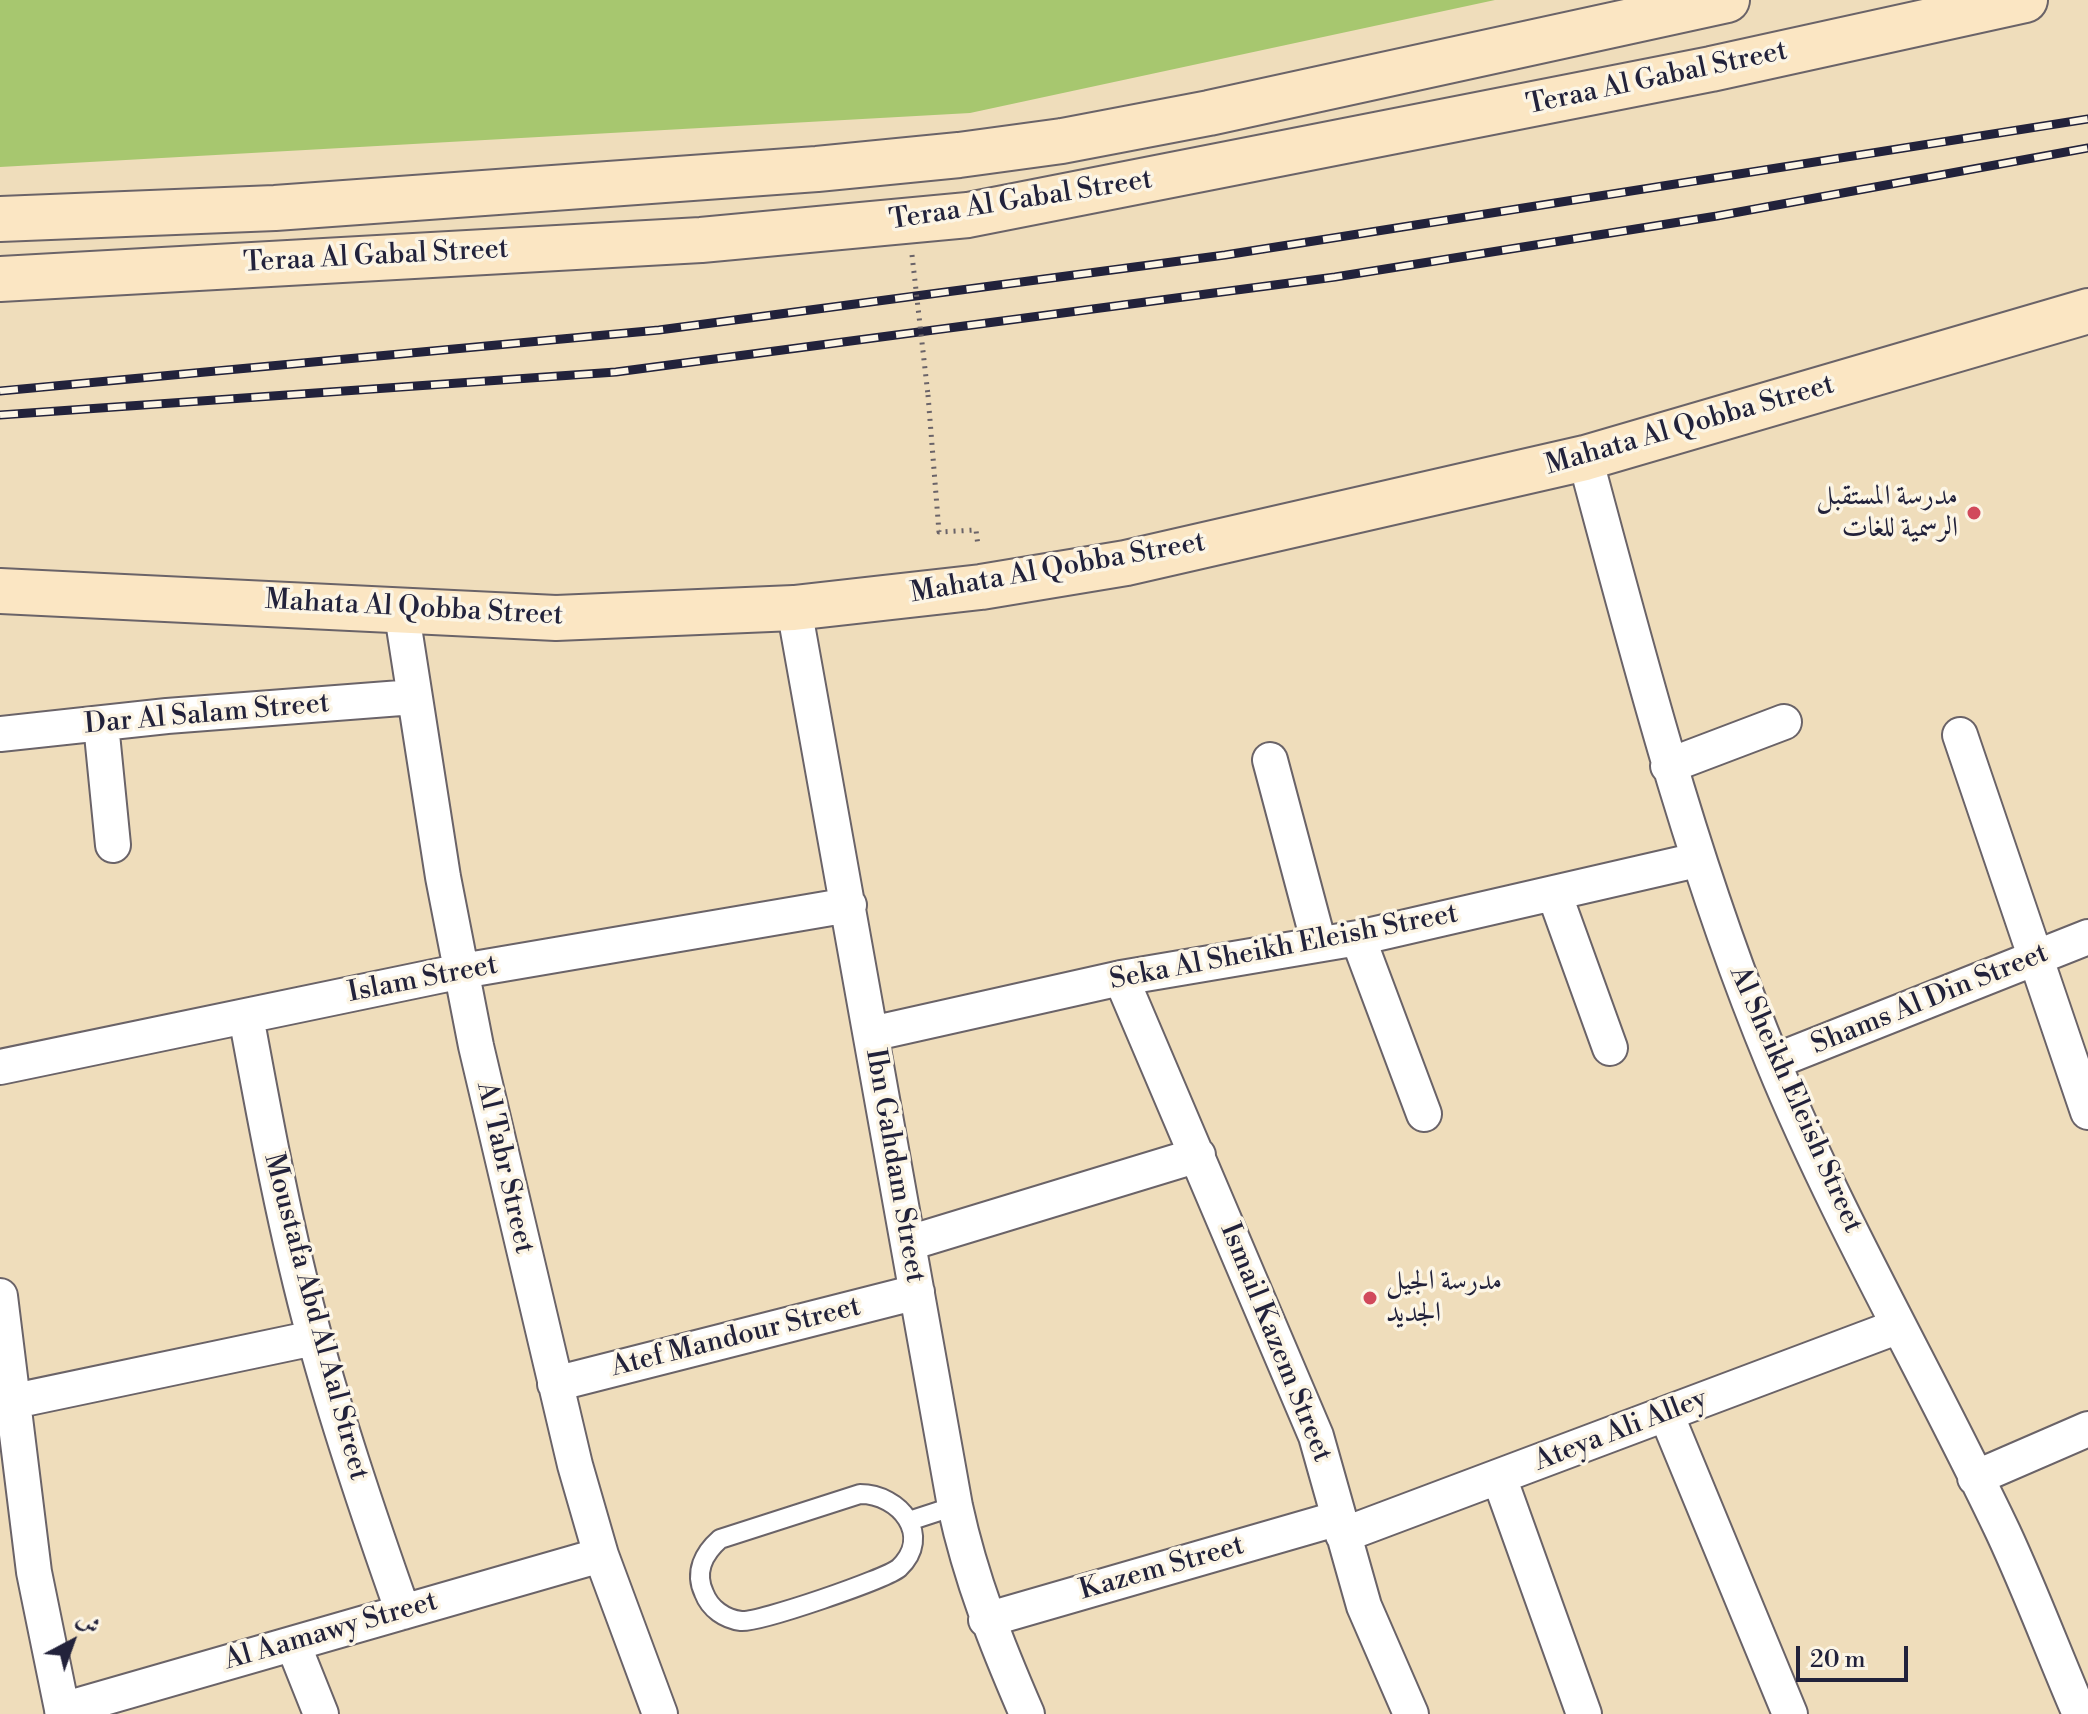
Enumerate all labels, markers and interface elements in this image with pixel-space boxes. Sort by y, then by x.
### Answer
street label: Teraa Al Gabal Street [1524,35,1790,123]
street label: Teraa Al Gabal Street [887,164,1155,238]
street label: Teraa Al Gabal Street [242,233,510,281]
street label: Mahata Al Qobba Street [1542,369,1838,483]
place label: مدرسة المستقبل الرسمية للغات [1816,480,1958,546]
marker: مدرسة المستقبل الرسمية للغات [1965,504,1983,522]
street label: Mahata Al Qobba Street [908,527,1208,611]
street label: Mahata Al Qobba Street [264,584,564,634]
street label: Dar Al Salam Street [83,688,331,742]
street label: Seka Al Sheikh Eleish Street [1107,898,1461,998]
street label: Shams Al Din Street [1807,937,2053,1063]
street label: Islam Street [345,949,501,1011]
street label: Al Sheikh Eleish Street [1721,961,1869,1239]
street label: Ibn Gahdam Street [857,1046,931,1286]
street label: Al Tabr Street [468,1079,540,1257]
street label: Moustafa Abd Al Aal Street [255,1150,375,1484]
street label: Ismail Kazem Street [1212,1219,1338,1467]
place label: مدرسة الجيل الجديد [1386,1265,1502,1331]
marker: مدرسة الجيل الجديد [1361,1289,1379,1307]
street label: Atef Mandour Street [608,1291,864,1385]
street label: Ateya Ali Alley [1530,1383,1712,1479]
street label: Kazem Street [1076,1529,1248,1609]
street label: Al Aamawy Street [220,1585,442,1679]
north arrow [32,1602,112,1682]
text: ش [71,1606,105,1641]
scale bar [1800,1630,1912,1680]
text: 20 m [1810,1645,1866,1675]

